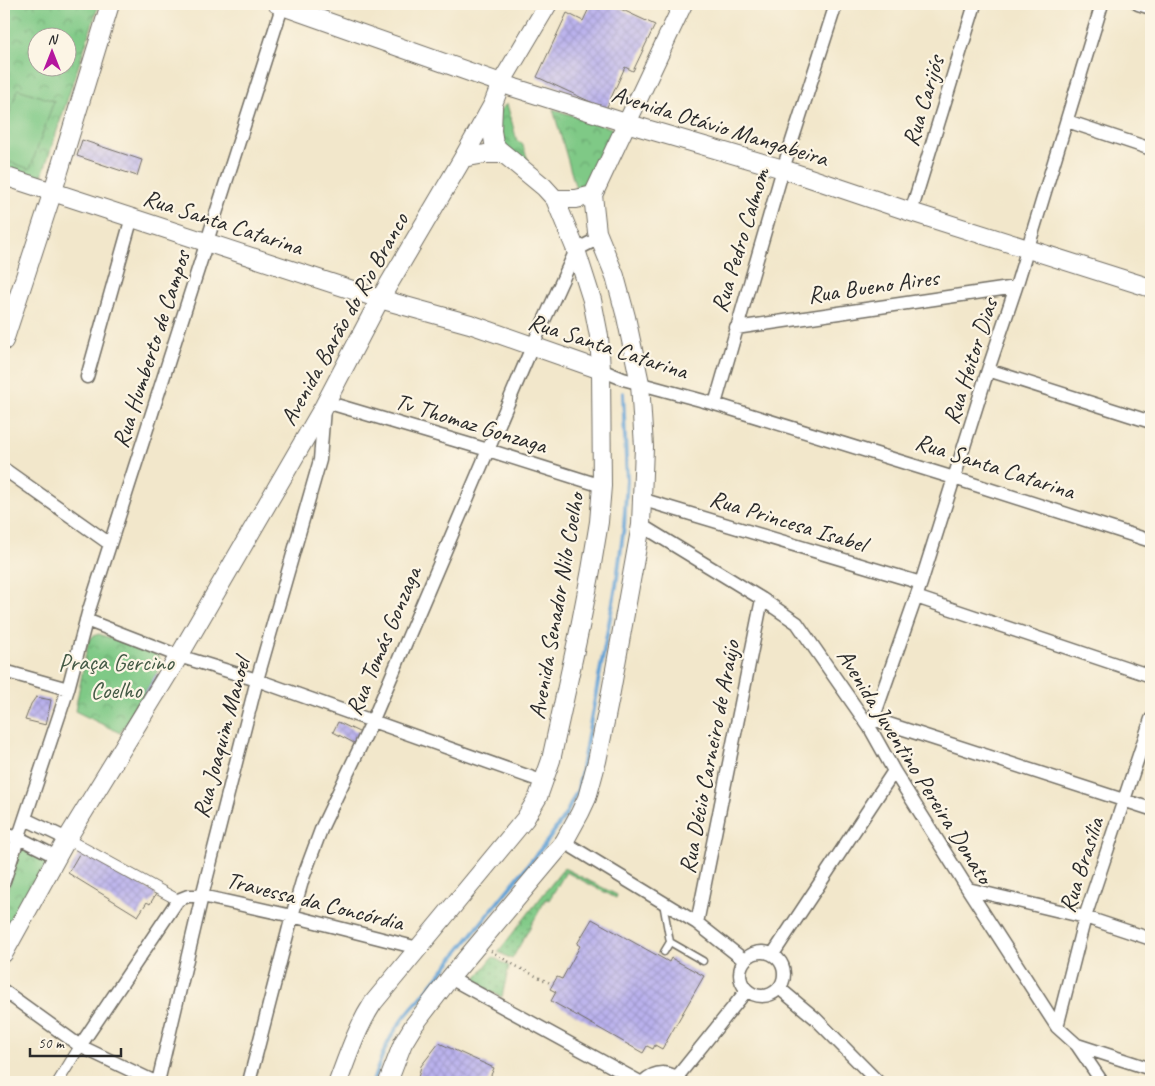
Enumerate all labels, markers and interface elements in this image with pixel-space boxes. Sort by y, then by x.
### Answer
north arrow [28,28,78,78]
text: N [48,31,59,48]
street label: Rua Carijós [895,50,952,150]
street label: Avenida Otávio Mangabeira [608,79,833,174]
street label: Rua Pedro Calmom [704,163,777,316]
street label: Rua Santa Catarina [140,182,308,262]
street label: Avenida Barão do Rio Branco [273,206,416,431]
street label: Rua Humberto de Campos [105,245,198,451]
street label: Rua Bueno Aires [806,262,942,310]
street label: Rua Heitor Dias [936,293,1005,428]
street label: Rua Santa Catarina [525,306,693,386]
street label: Tv Thomaz Gonzaga [392,386,552,461]
street label: Rua Santa Catarina [912,426,1080,506]
street label: Rua Princesa Isabel [706,483,874,560]
street label: Avenida Senador Nilo Coelho [521,488,591,721]
street label: Rua Tomás Gonzaga [338,560,429,720]
street label: Rua Décio Carneiro de Araújo [672,636,747,876]
street label: Avenida Juventino Pereira Donato [830,643,1001,891]
park label: Praça Gercino Coelho [58,647,175,705]
street label: Rua Joaquim Manoel [185,651,258,821]
street label: Rua Brasília [1052,812,1111,916]
street label: Travessa da Concórdia [223,865,408,938]
scale bar [30,1026,121,1058]
text: 50 m [38,1034,65,1053]

